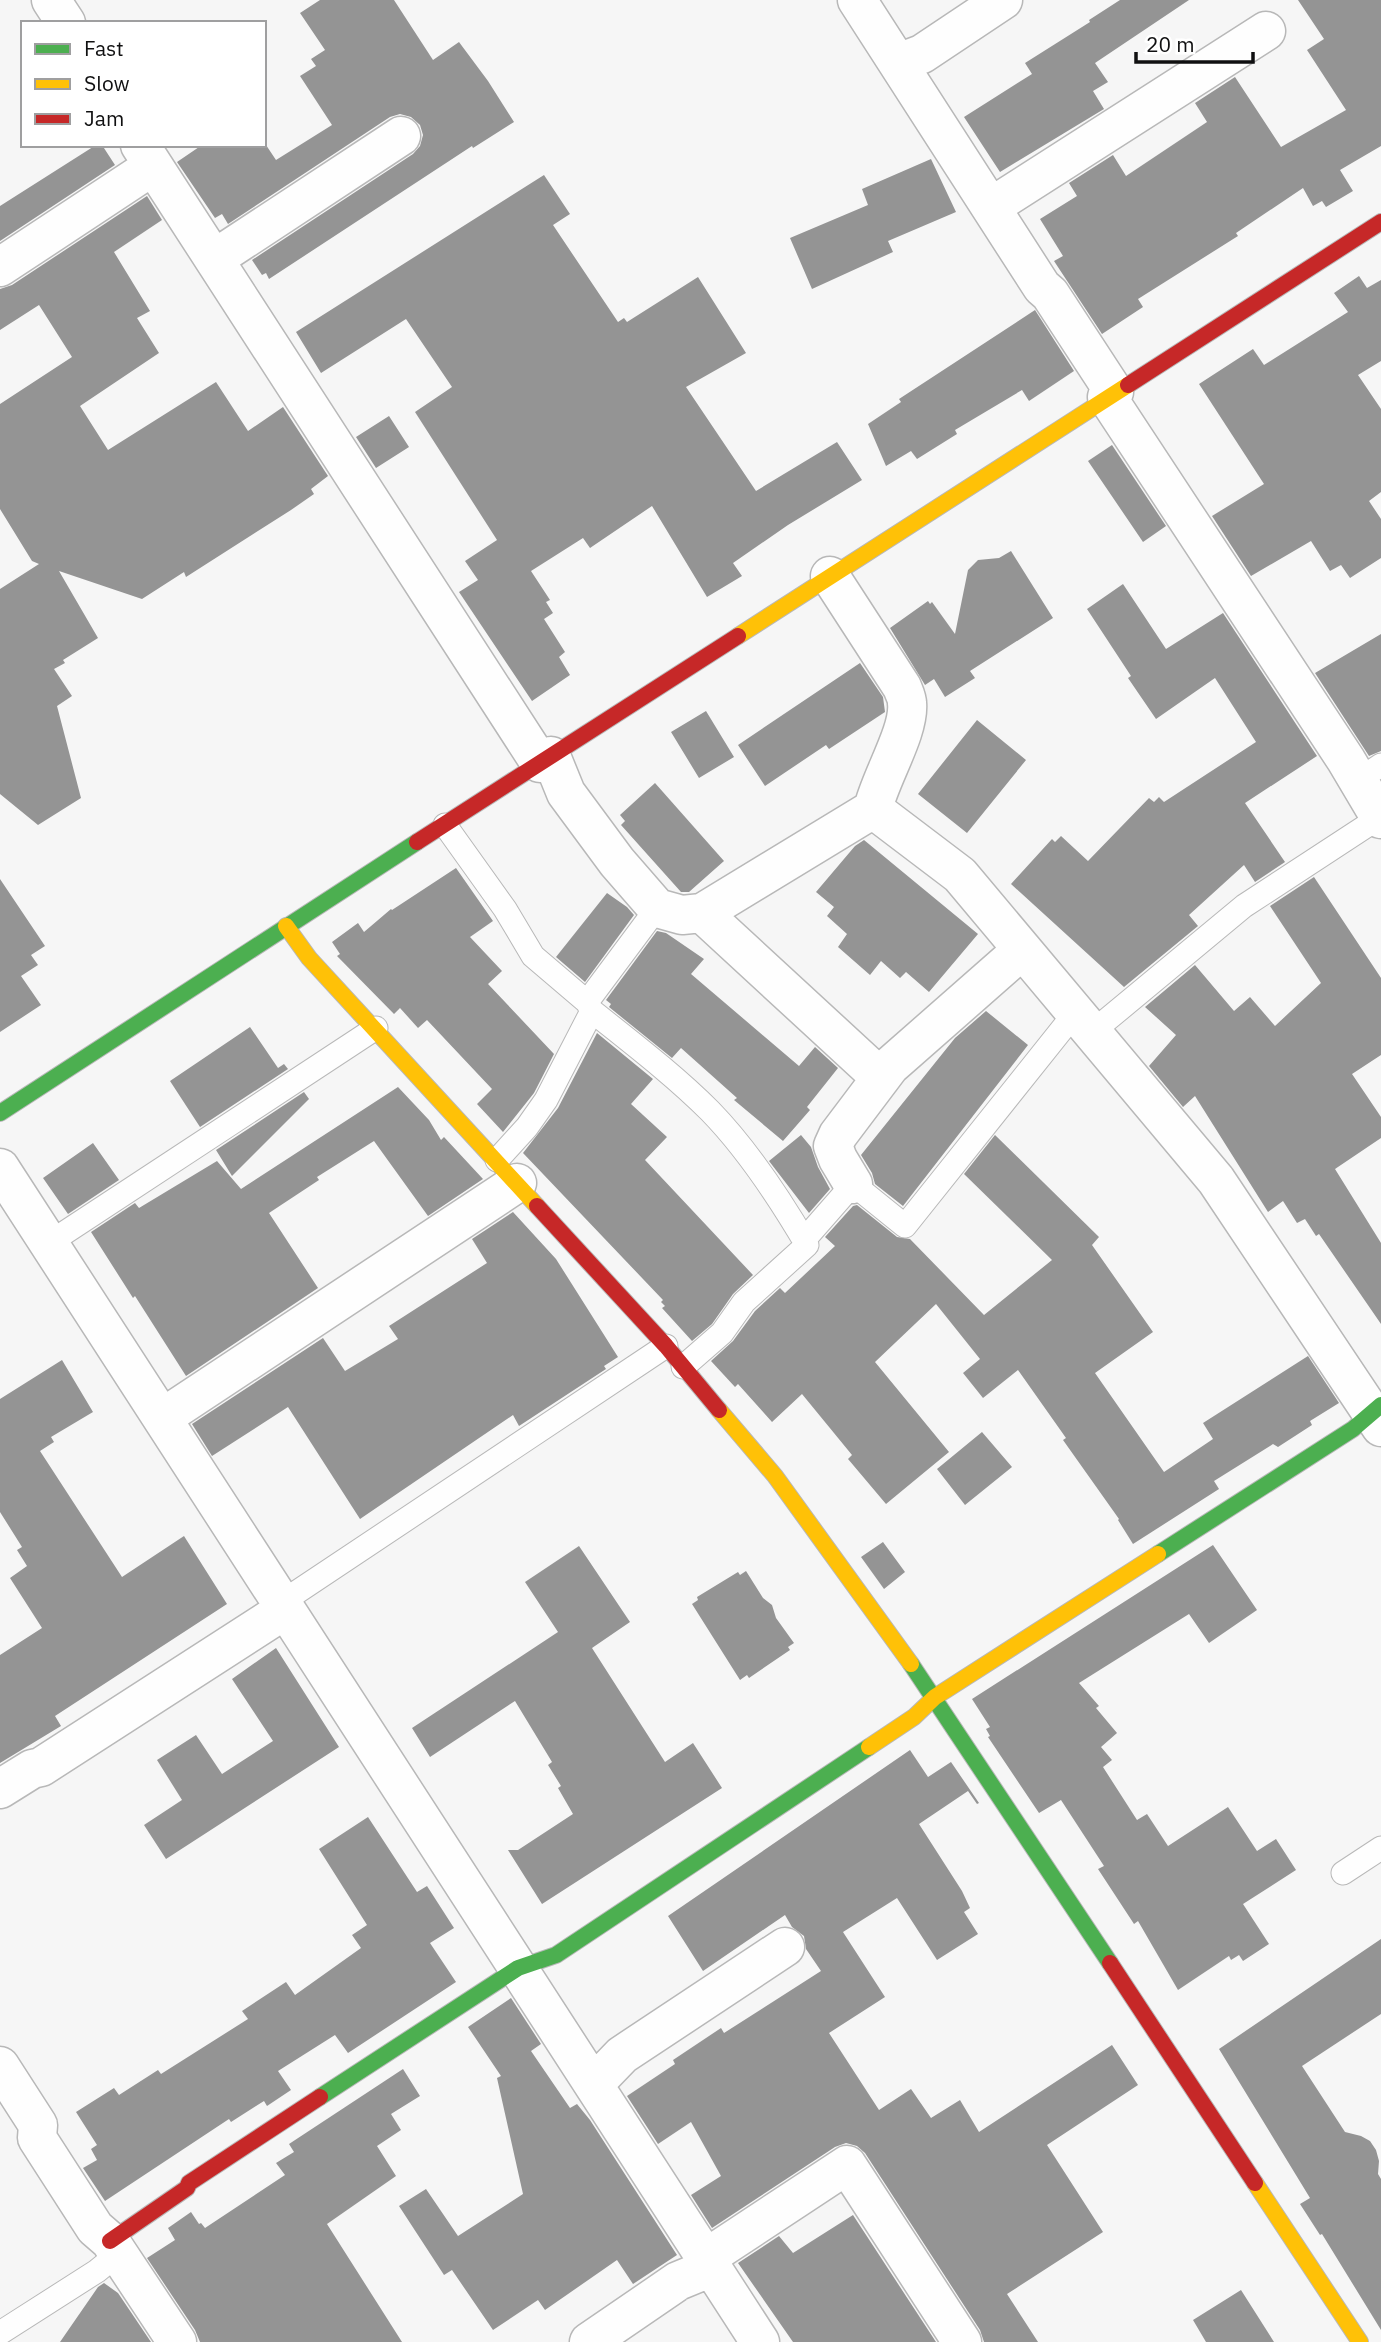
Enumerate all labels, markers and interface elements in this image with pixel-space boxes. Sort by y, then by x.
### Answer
legend [21,21,266,147]
scale bar [1136,21,1253,65]
text: 20 m [1146,30,1195,58]
text: Fast [84,34,124,62]
text: Slow [84,69,130,97]
text: Jam [84,104,124,132]

